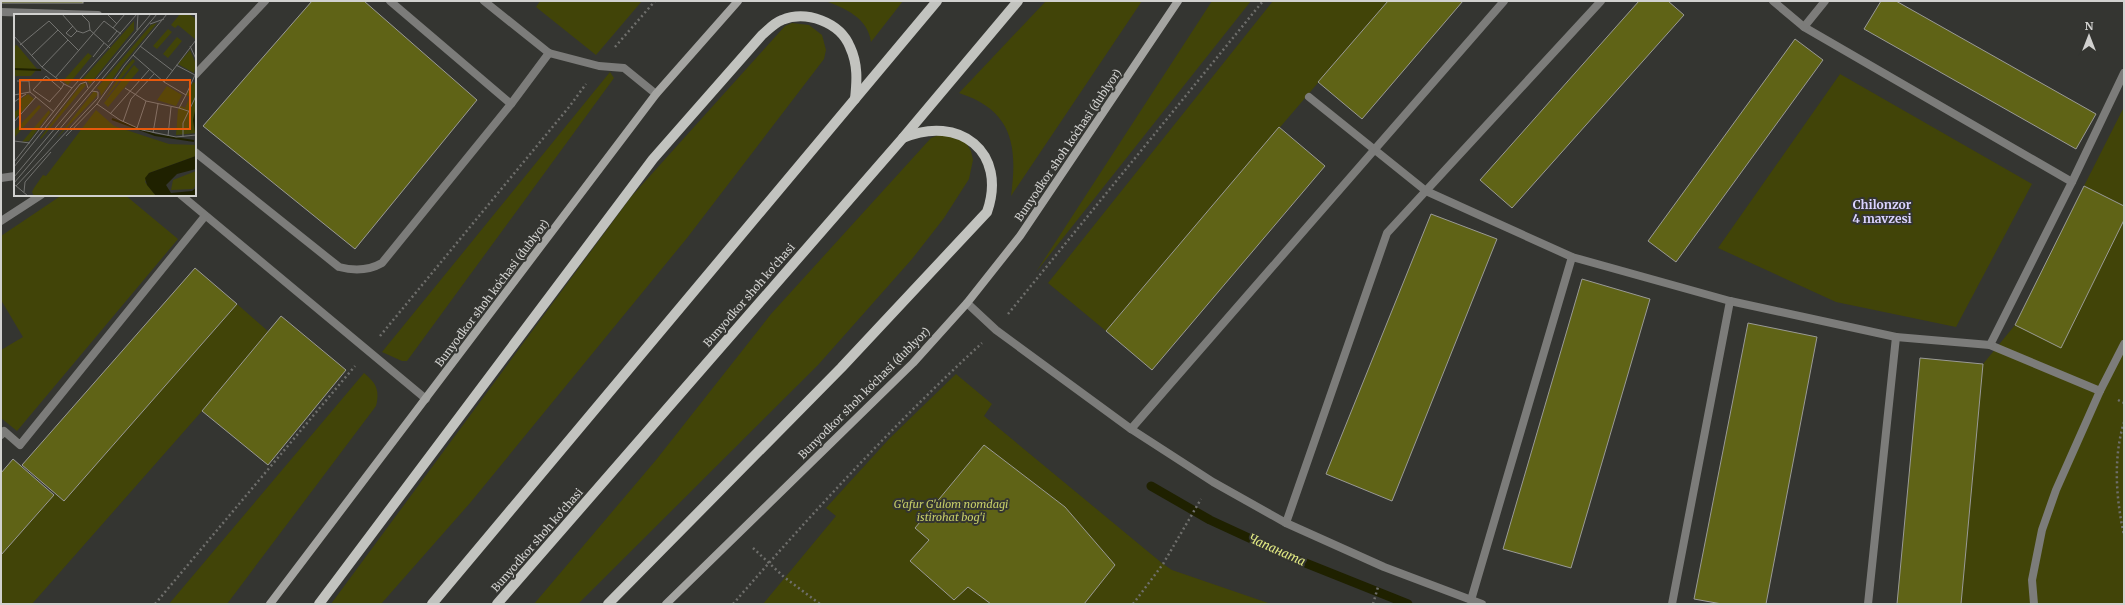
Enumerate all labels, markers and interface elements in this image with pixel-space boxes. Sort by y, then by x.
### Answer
inset map [14,14,196,196]
north arrow [2069,16,2109,56]
text: N [2085,19,2094,33]
street label: Bunyodkor shoh koʻchasi (dublyor) [1012,66,1124,224]
district label: Chilonzor 4 mavzesi [1852,197,1912,226]
street label: Bunyodkor shoh koʻchasi (dublyor) [432,217,552,369]
street label: Bunyodkor shoh ko'chasi [700,240,798,350]
street label: Bunyodkor shoh koʻchasi (dublyor) [795,324,933,462]
street label: Bunyodkor shoh ko'chasi [488,485,586,595]
park label: G'afur G'ulom nomdagi istirohat bog'i [894,497,1008,524]
water label: Чапаната [1246,530,1308,569]

